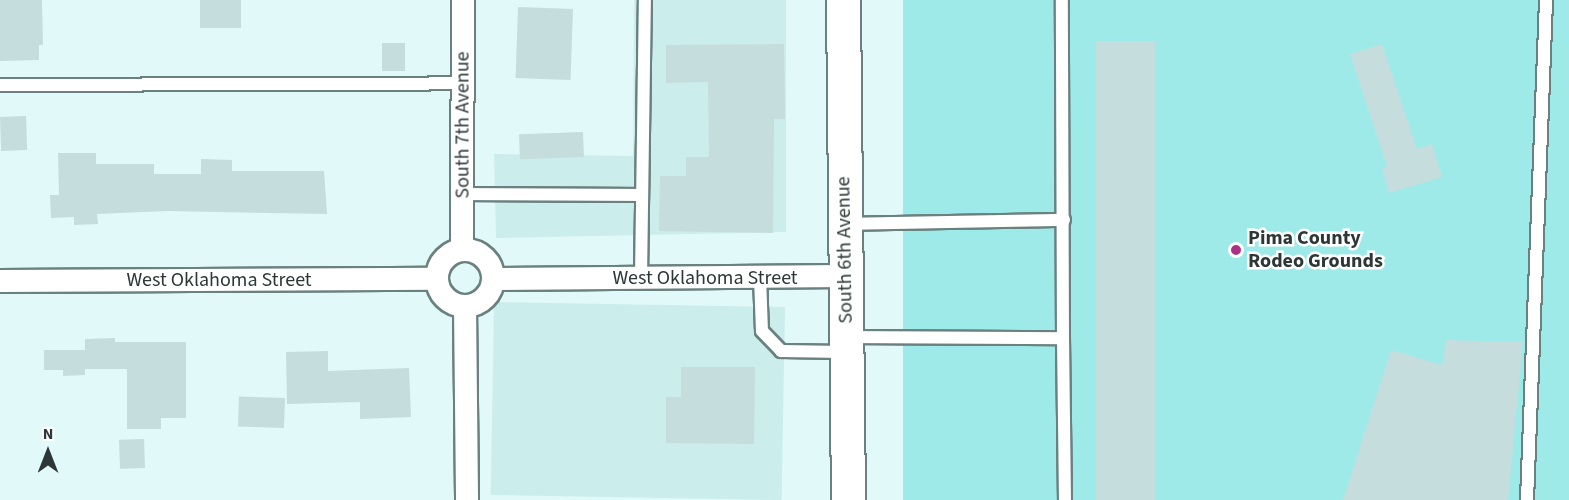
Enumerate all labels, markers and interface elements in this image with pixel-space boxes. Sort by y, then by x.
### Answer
street label: South 7th Avenue [451,51,475,199]
street label: South 6th Avenue [832,176,858,324]
place label: Pima County Rodeo Grounds [1248,226,1383,273]
marker: Pima County Rodeo Grounds [1229,243,1243,257]
street label: West Oklahoma Street [612,266,798,290]
street label: West Oklahoma Street [126,268,312,292]
north arrow [18,422,78,482]
text: N [43,423,53,445]

